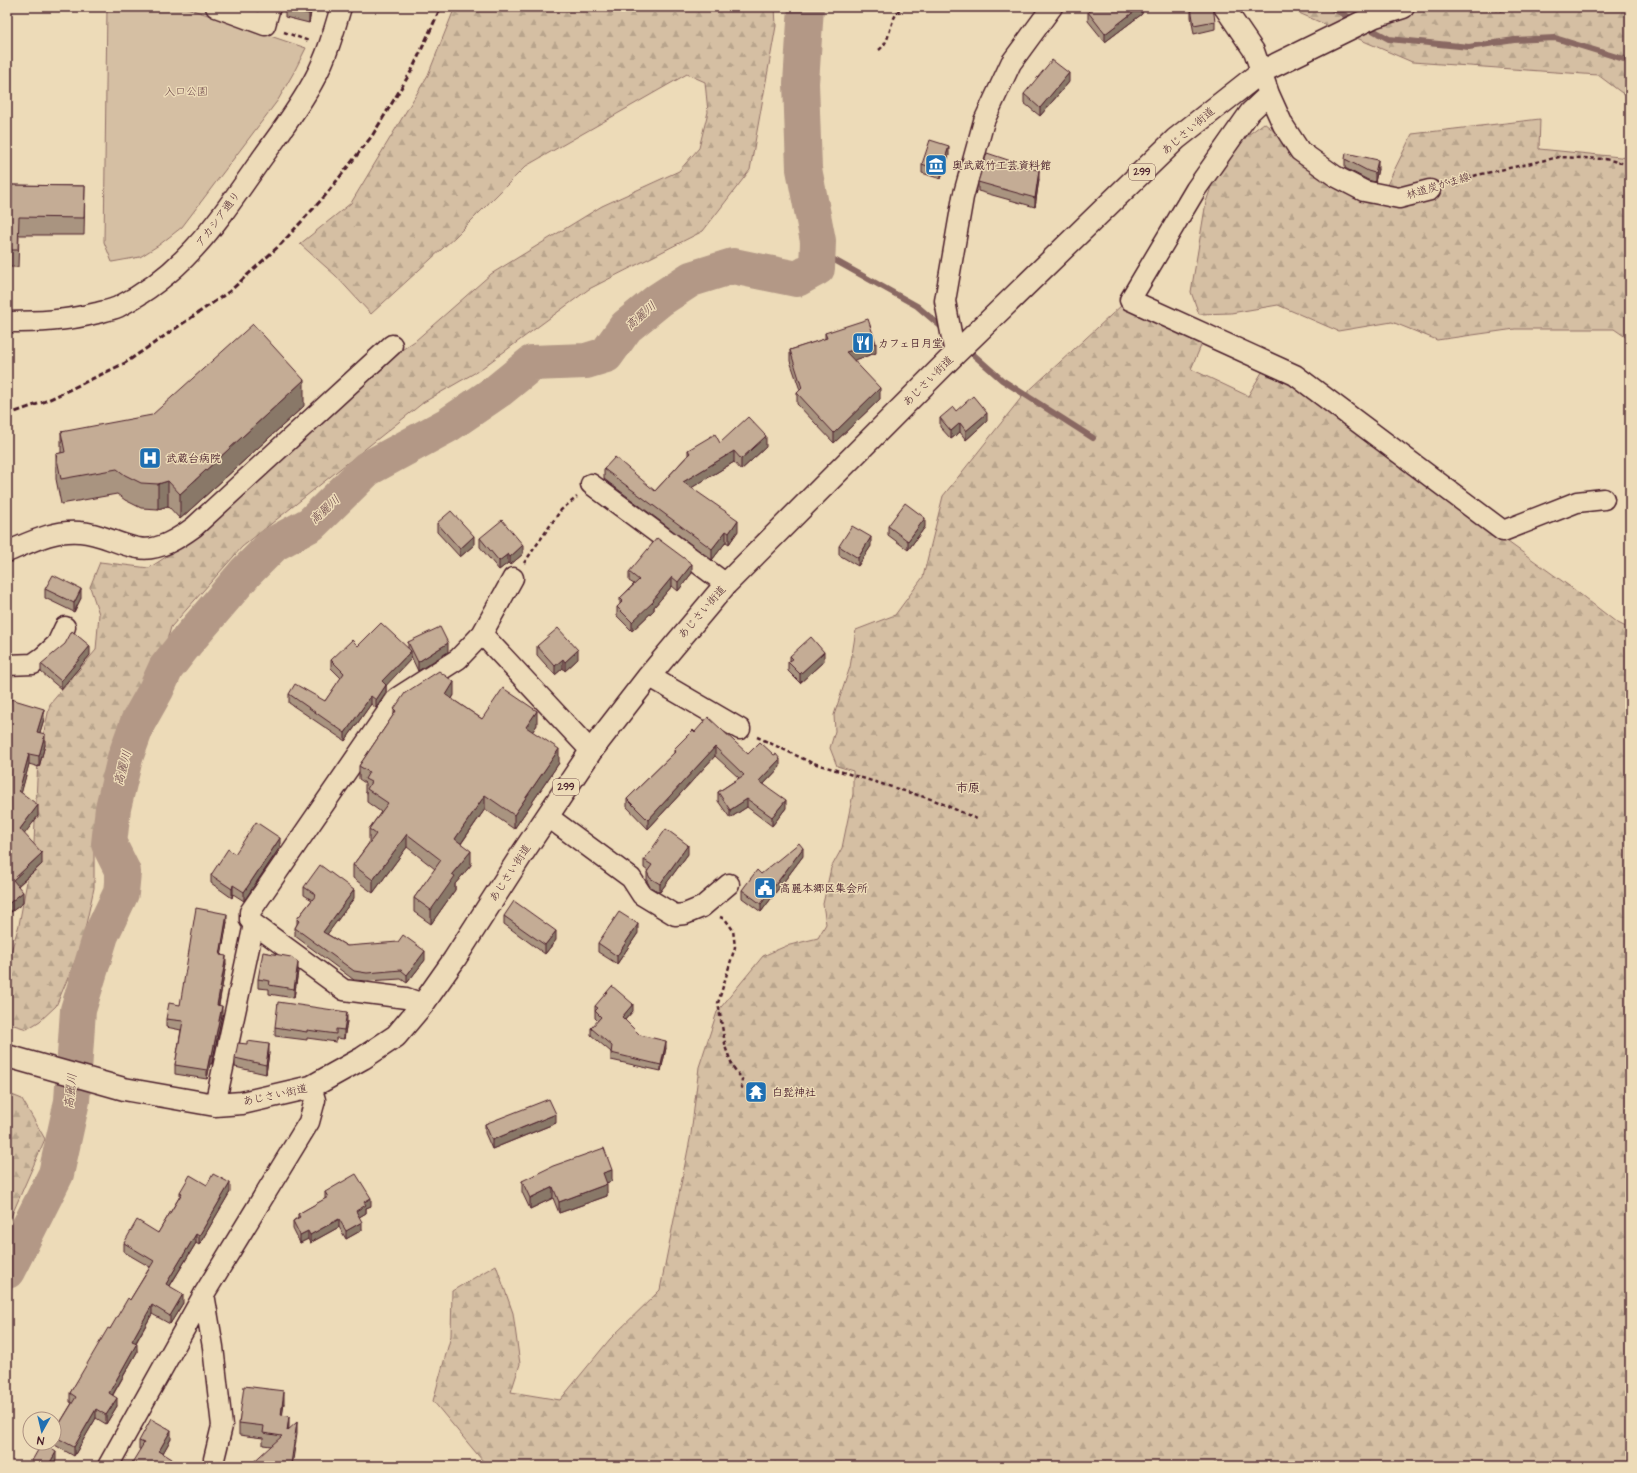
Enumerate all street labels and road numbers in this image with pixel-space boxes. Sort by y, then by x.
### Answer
street label: あじさい街道 [1158,104,1218,158]
road number: 299 [1129,164,1155,180]
street label: 林道炭がま線 [1404,169,1472,203]
street label: アカシア通り [192,188,244,250]
street label: あじさい街道 [899,352,957,410]
street label: あじさい街道 [675,582,729,642]
road number: 299 [553,779,579,795]
street label: あじさい街道 [486,841,534,905]
street label: あじさい街道 [241,1081,309,1109]

